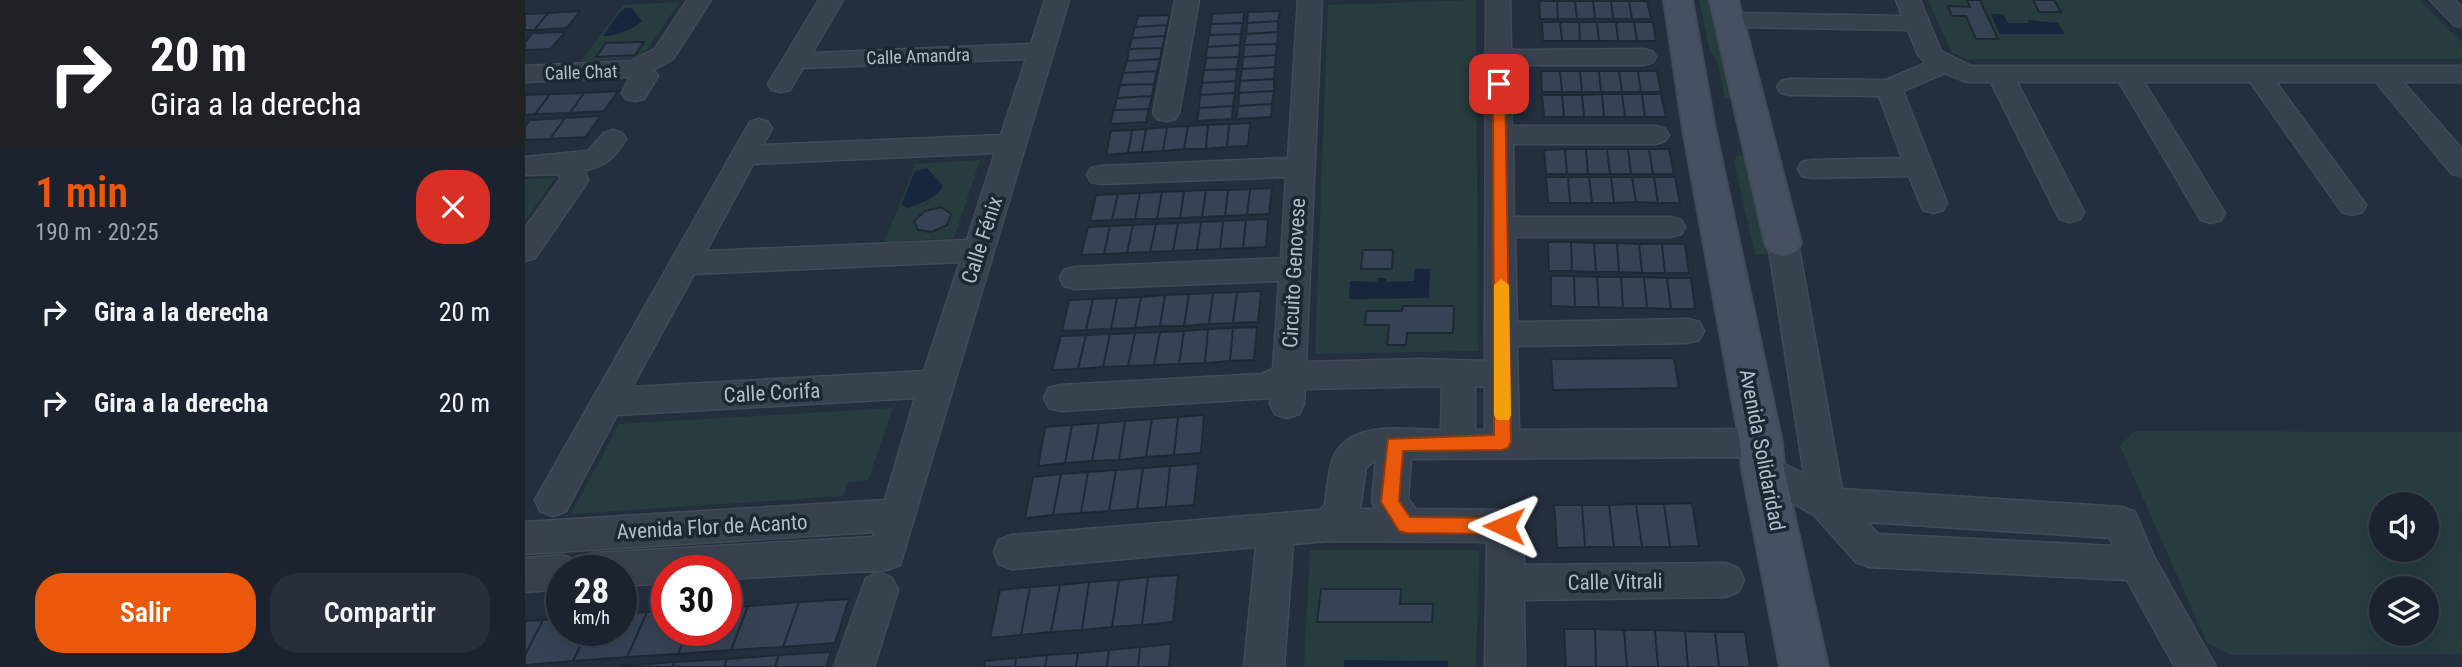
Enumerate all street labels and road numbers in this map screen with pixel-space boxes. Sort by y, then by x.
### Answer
street label: Calle Amandra [866,44,970,68]
street label: Calle Chat [544,60,618,84]
street label: Calle Fénix [957,193,1007,287]
street label: Circuito Genovese [1278,197,1310,348]
street label: Avenida Solidaridad [1735,367,1789,533]
street label: Calle Corifa [723,378,821,408]
street label: Avenida Flor de Acanto [616,510,808,544]
street label: Calle Vitrali [1567,569,1663,595]

